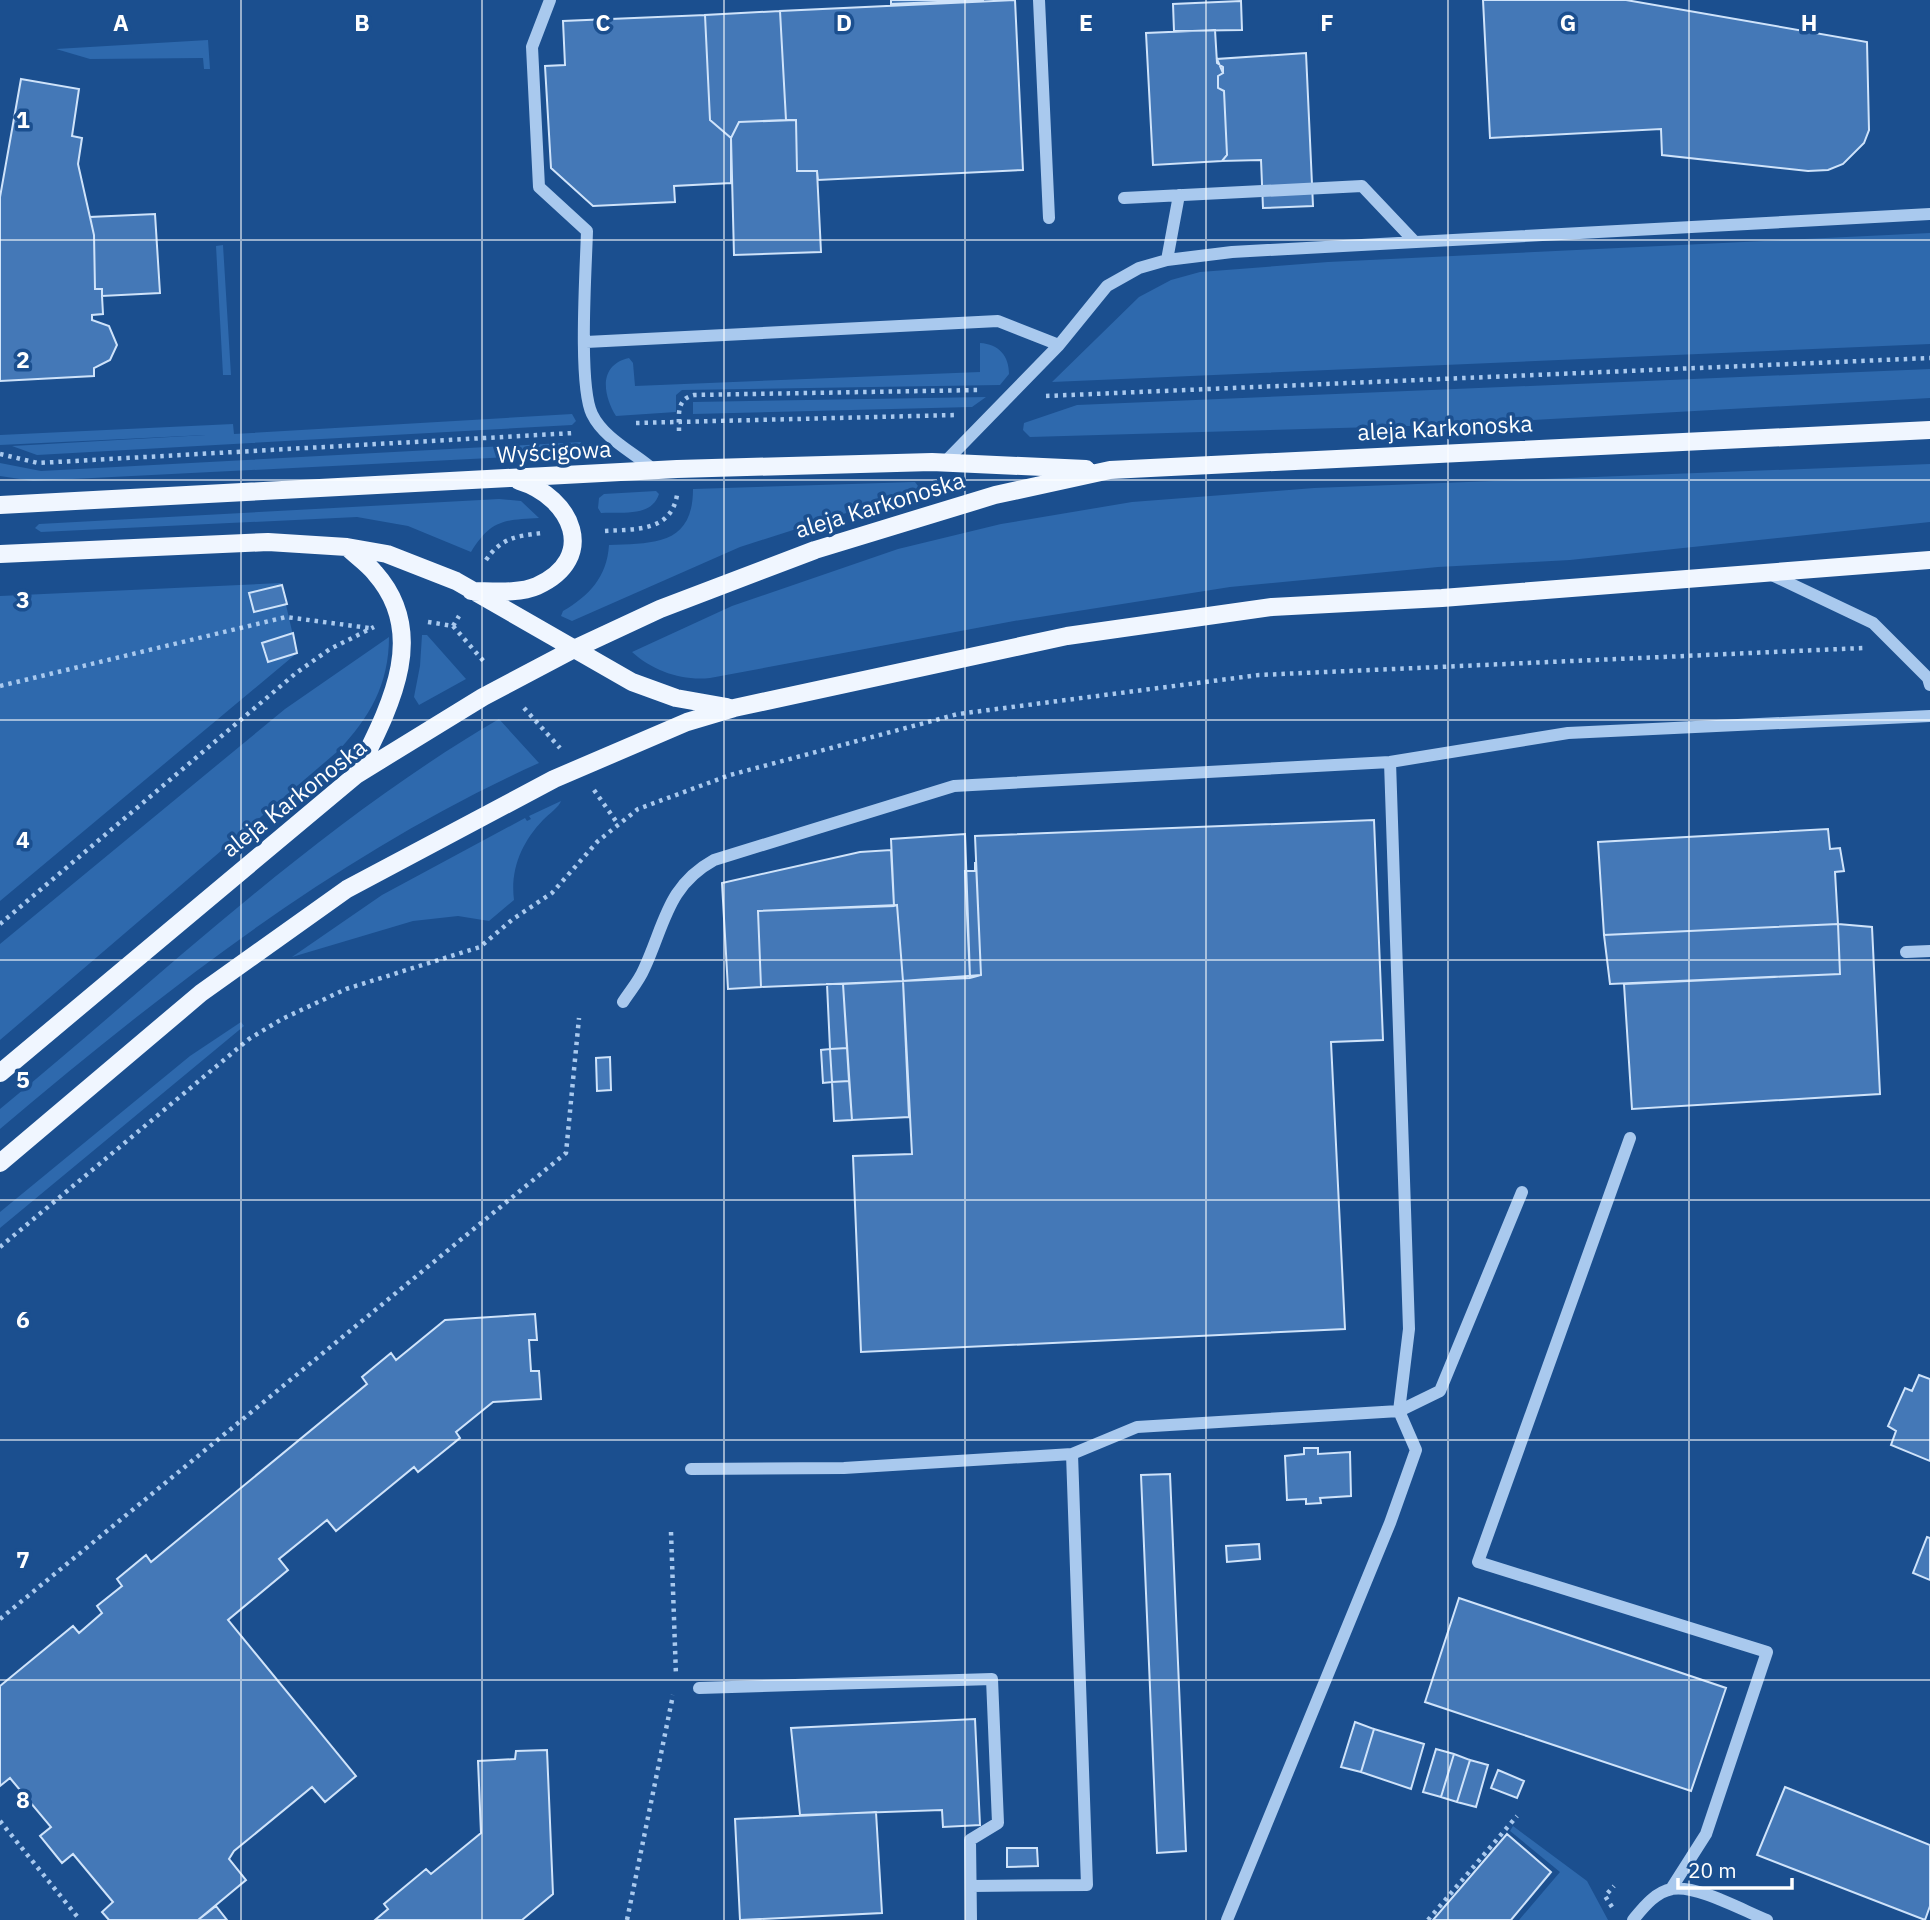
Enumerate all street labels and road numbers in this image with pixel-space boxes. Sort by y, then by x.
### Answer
street label: aleja Karkonoska [1356,407,1533,447]
street label: Wyścigowa [496,433,612,469]
street label: aleja Karkonoska [791,464,968,544]
street label: aleja Karkonoska [215,731,372,863]

